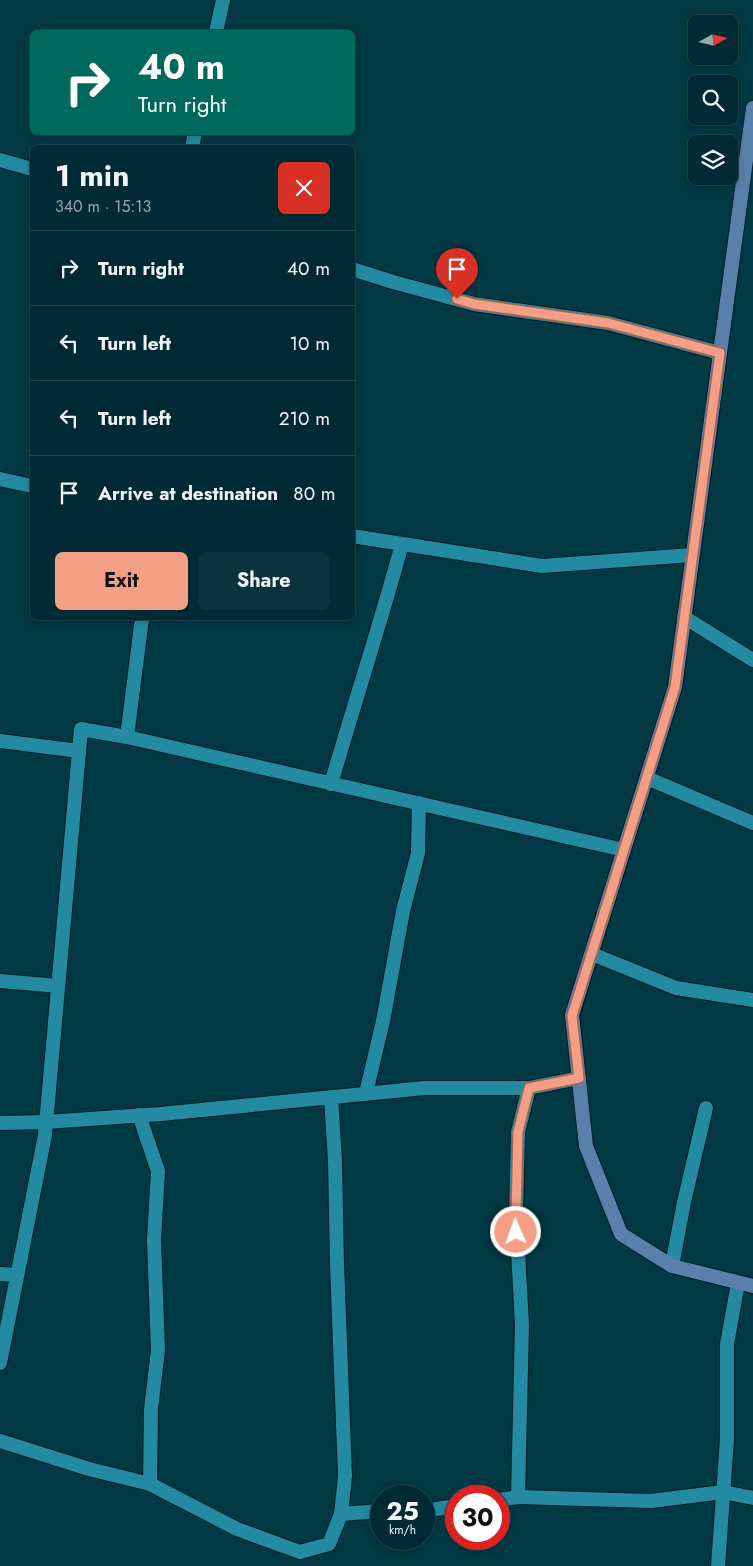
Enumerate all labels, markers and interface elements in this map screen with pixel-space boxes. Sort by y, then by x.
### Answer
north arrow [688,15,738,65]
map controls [688,15,738,185]
text: 40 m [138,42,225,92]
icon: right [55,50,120,115]
button: search [688,75,738,125]
text: Turn right [138,88,226,120]
button: layers [688,135,738,185]
text: 1 min [55,154,129,197]
button: close [278,162,330,214]
text: 340 m · 15:13 [55,195,151,218]
pin [436,248,478,299]
icon: right [55,254,83,282]
text: Turn right [98,255,184,282]
text: 40 m [287,255,330,282]
icon: arrive [443,255,471,283]
icon: left [55,329,83,357]
text: Turn left [98,330,171,357]
text: 10 m [290,330,330,357]
icon: left [55,404,83,432]
text: Turn left [98,405,171,432]
text: 210 m [279,405,330,432]
icon: arrive [55,479,83,507]
text: Arrive at destination [98,480,278,507]
text: 80 m [293,480,336,507]
button: Exit [55,552,188,610]
button: Share [198,552,330,610]
position arrow [489,1205,541,1257]
speed limit sign: 30 [445,1485,510,1550]
text: 25 [386,1493,419,1529]
text: km/h [389,1521,416,1539]

